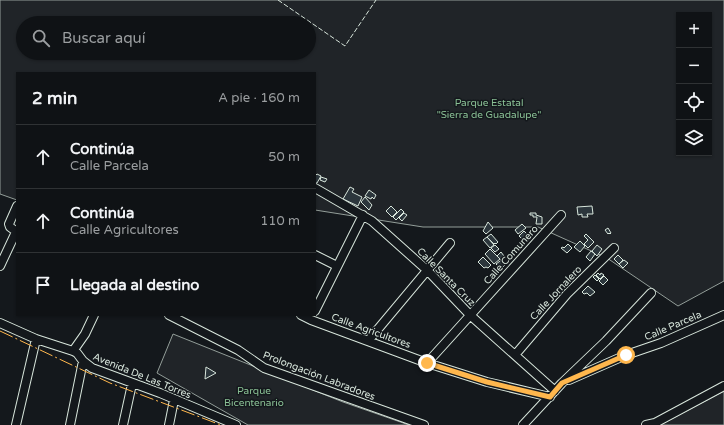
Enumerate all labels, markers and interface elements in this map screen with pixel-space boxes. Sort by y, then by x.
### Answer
map controls [676,12,712,156]
button: + [676,12,712,48]
search box [16,16,316,60]
icon: search [30,27,52,49]
text: Buscar aquí [62,29,145,47]
button: − [676,48,712,84]
button: locate [676,84,712,120]
text: 2 min [32,88,77,109]
text: A pie · 160 m [218,90,300,106]
park label: Parque Estatal "Sierra de Guadalupe" [437,97,541,121]
button: layers [676,120,712,156]
text: Continúa [70,140,134,158]
icon: ahead [32,146,54,168]
text: 50 m [268,149,300,165]
text: Calle Parcela [70,158,149,174]
text: Continúa [70,204,134,222]
icon: ahead [32,210,54,232]
text: 110 m [260,213,300,229]
text: Calle Agricultores [70,222,179,238]
street label: Calle Comunero [481,223,541,287]
street label: Calle Santa Cruz [414,245,478,309]
street label: Calle Jornalero [528,263,584,323]
icon: arrive [32,274,54,296]
text: Llegada al destino [70,276,199,294]
street label: Calle Parcela [643,309,703,343]
street label: Calle Agricultores [330,311,413,351]
route start [617,346,635,364]
street label: Prolongación Labradores [261,349,377,403]
street label: Avenida De Las Torres [91,351,193,401]
route end [418,354,436,372]
park label: Parque Bicentenario [224,385,284,409]

